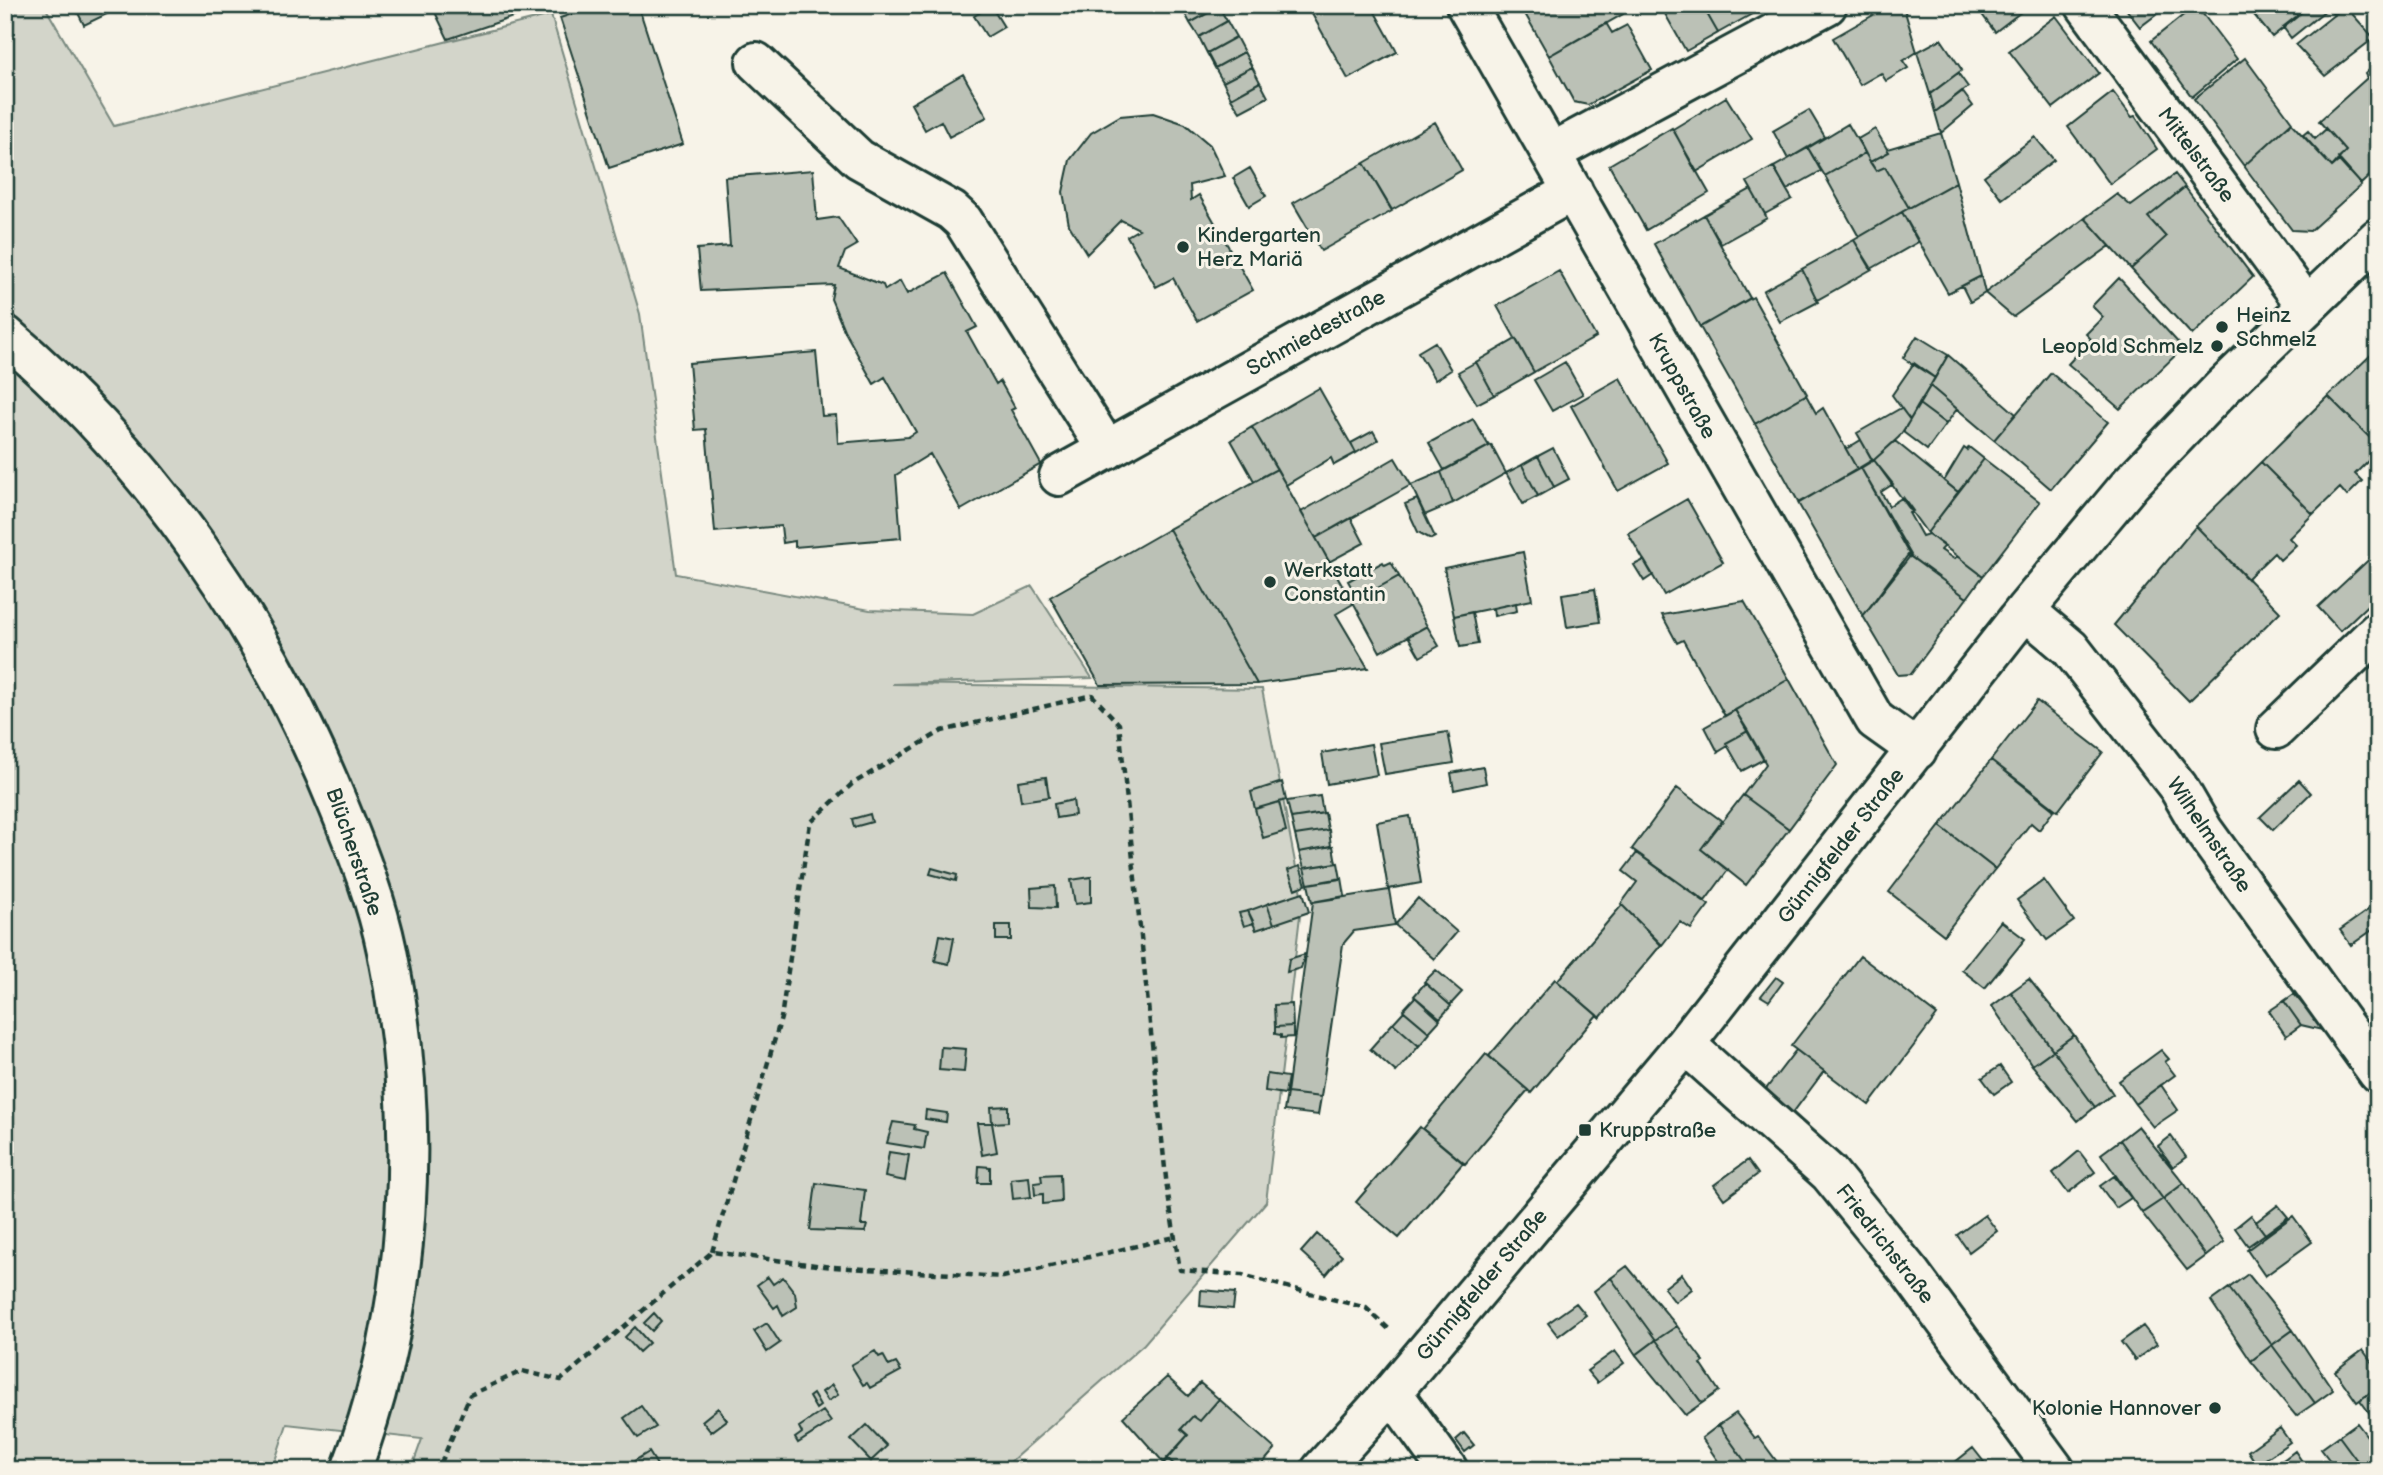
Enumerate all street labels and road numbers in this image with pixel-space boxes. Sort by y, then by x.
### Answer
street label: Mittelstraße [2152,103,2240,207]
street label: Schmiedestraße [1242,285,1390,381]
street label: Kruppstraße [1643,329,1721,443]
street label: Günnigfelder Straße [1772,763,1910,929]
street label: Wilhelmstraße [2161,772,2257,898]
street label: Blücherstraße [320,785,388,919]
street label: Friedrichstraße [1831,1179,1939,1309]
street label: Günnigfelder Straße [1411,1204,1553,1366]

